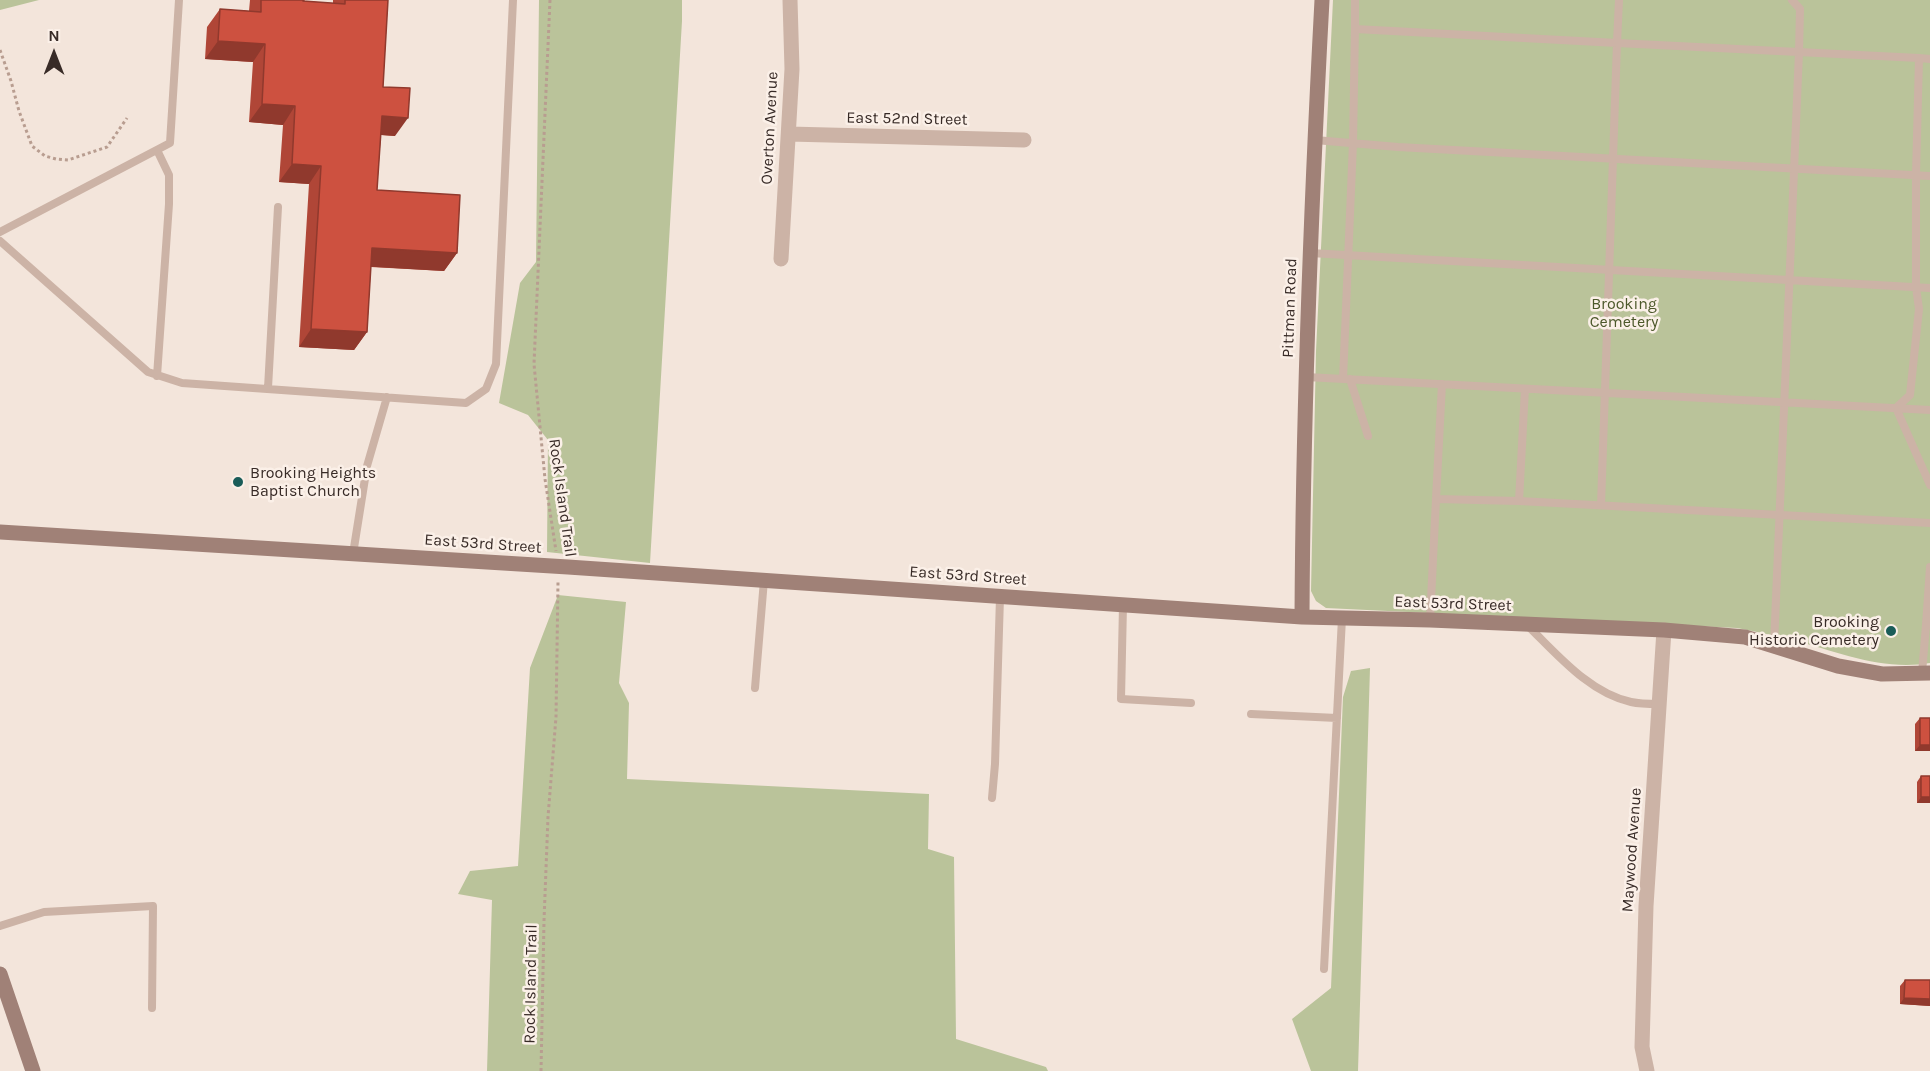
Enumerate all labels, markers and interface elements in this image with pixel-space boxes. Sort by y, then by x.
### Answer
north arrow [24,24,84,84]
text: N [48,26,60,45]
street label: Overton Avenue [757,71,783,185]
street label: East 52nd Street [846,108,968,130]
street label: Pittman Road [1279,258,1301,358]
park label: Brooking Cemetery [1590,294,1658,332]
street label: Rock Island Trail [544,438,580,558]
place label: Brooking Heights Baptist Church [250,463,376,501]
marker: Brooking Heights Baptist Church [231,475,245,489]
street label: East 53rd Street [424,530,542,558]
street label: East 53rd Street [909,562,1027,590]
street label: East 53rd Street [1394,592,1512,616]
place label: Brooking Historic Cemetery [1749,612,1879,650]
marker: Brooking Historic Cemetery [1884,624,1898,638]
street label: Maywood Avenue [1618,787,1646,913]
street label: Rock Island Trail [520,924,542,1044]

